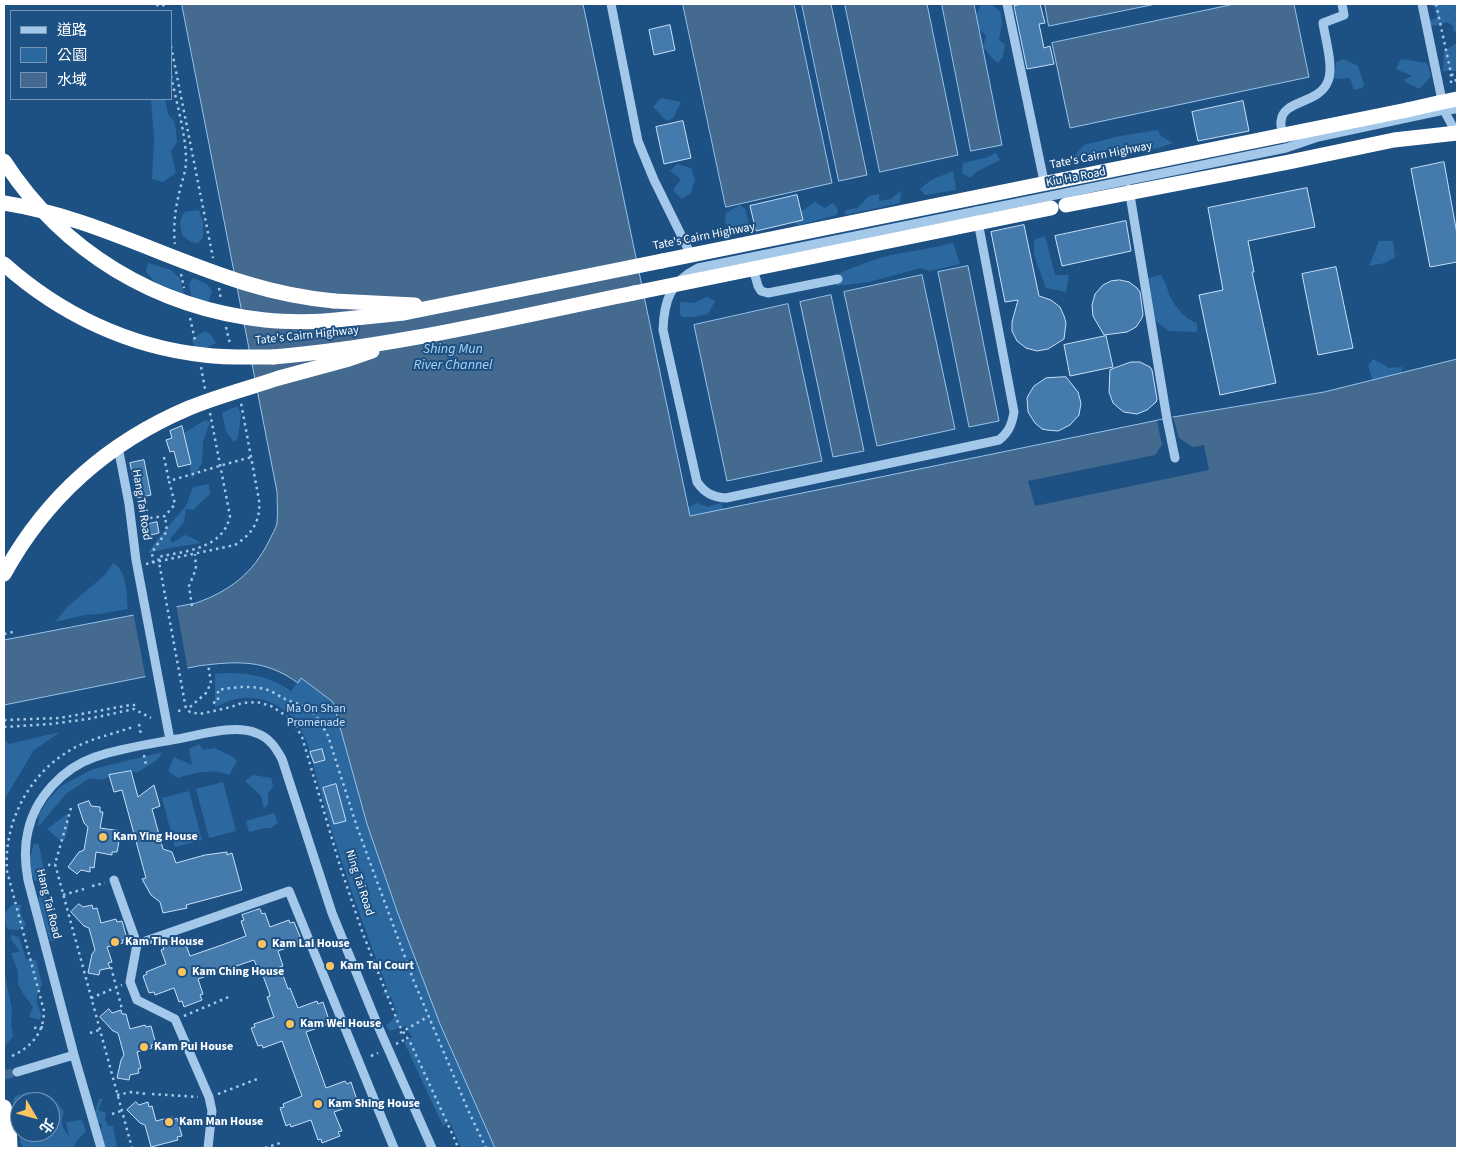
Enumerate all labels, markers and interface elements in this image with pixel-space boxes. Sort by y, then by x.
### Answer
legend [10,10,172,100]
text: 道路 [57,20,87,41]
text: 公園 [57,45,87,66]
text: 水域 [57,70,87,91]
street label: Tate's Cairn Highway [1049,139,1153,173]
street label: Kiu Ha Road [1045,165,1107,191]
street label: Tate's Cairn Highway [652,220,756,254]
street label: Tate's Cairn Highway [255,323,359,349]
water label: Shing Mun River Channel [413,342,493,374]
street label: Hang Tai Road [128,469,154,541]
park label: Ma On Shan Promenade [286,702,346,730]
place label: Kam Ying House [113,830,198,844]
marker: Kam Ying House [97,831,109,843]
street label: Ning Tai Road [342,848,376,918]
street label: Hang Tai Road [32,868,64,940]
place label: Kam Tin House [125,935,204,949]
marker: Kam Tin House [109,936,121,948]
place label: Kam Lai House [272,937,350,951]
marker: Kam Lai House [256,938,268,950]
place label: Kam Tai Court [340,959,414,973]
marker: Kam Tai Court [324,960,336,972]
place label: Kam Ching House [192,965,284,979]
marker: Kam Ching House [176,966,188,978]
place label: Kam Wei House [300,1017,381,1031]
marker: Kam Wei House [284,1018,296,1030]
place label: Kam Pui House [154,1040,233,1054]
marker: Kam Pui House [138,1041,150,1053]
north arrow [10,1092,60,1142]
place label: Kam Shing House [328,1097,420,1111]
marker: Kam Shing House [312,1098,324,1110]
text: 北 [34,1114,58,1137]
place label: Kam Man House [179,1115,263,1129]
marker: Kam Man House [163,1116,175,1128]

